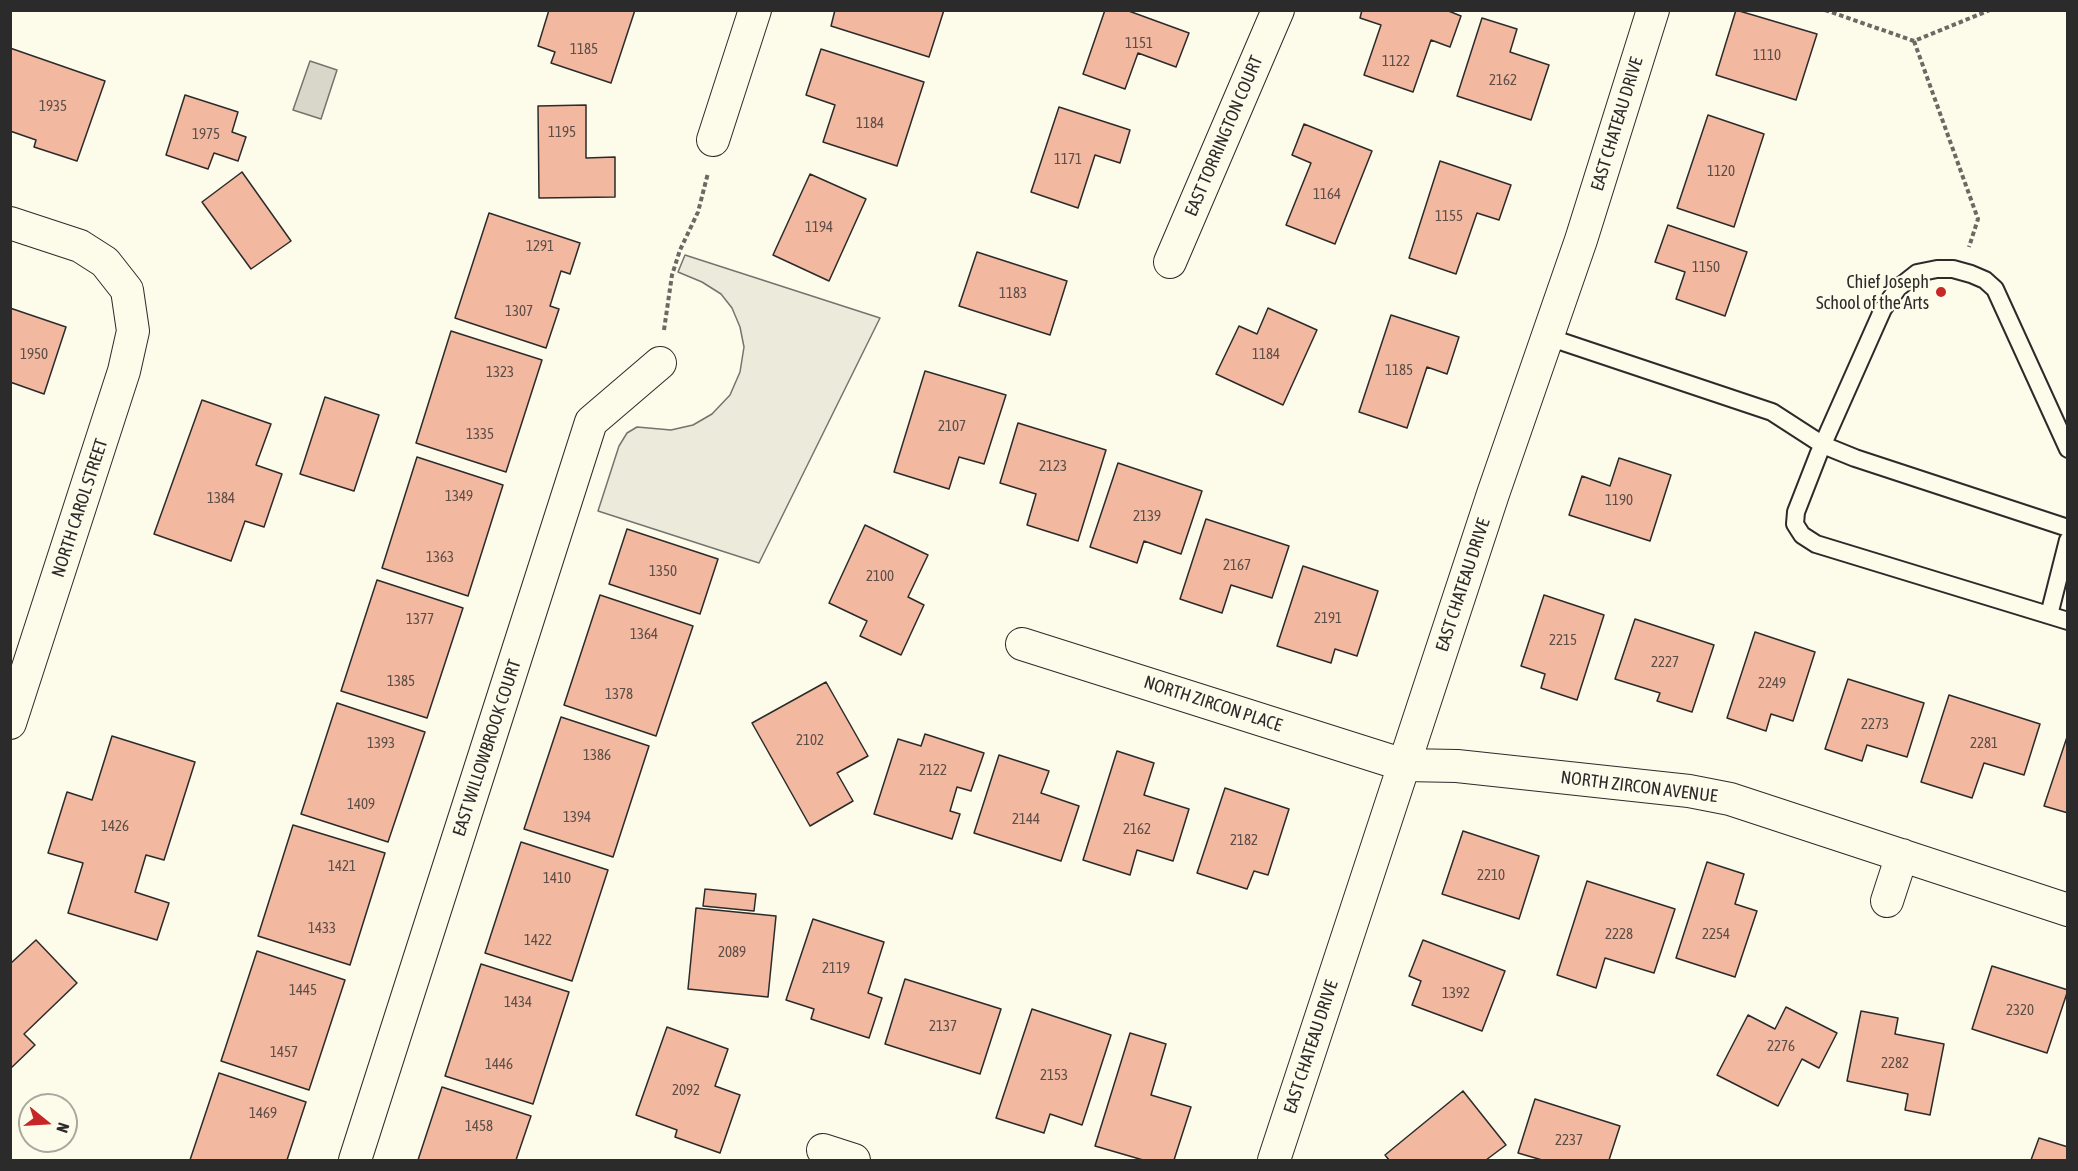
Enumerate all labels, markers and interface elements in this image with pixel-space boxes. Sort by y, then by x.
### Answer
house number: 1151 [1125,34,1153,52]
house number: 1185 [570,40,598,58]
house number: 1110 [1753,46,1781,64]
house number: 1122 [1382,52,1410,70]
street label: EAST TORRINGTON COURT [1180,53,1268,219]
street label: EAST CHATEAU DRIVE [1586,55,1648,193]
house number: 2162 [1489,71,1517,89]
house number: 1935 [39,97,67,115]
house number: 1184 [856,114,884,132]
house number: 1195 [548,123,576,141]
house number: 1975 [192,125,220,143]
house number: 1171 [1054,150,1082,168]
house number: 1120 [1707,162,1735,180]
house number: 1164 [1313,185,1341,203]
house number: 1155 [1435,207,1463,225]
house number: 1194 [805,218,833,236]
house number: 1291 [526,237,554,255]
house number: 1150 [1692,258,1720,276]
place label: Chief Joseph School of the Arts [1816,271,1929,314]
house number: 1183 [999,284,1027,302]
marker: Chief Joseph School of the Arts [1934,285,1948,299]
house number: 1307 [505,302,533,320]
house number: 1950 [20,345,48,363]
house number: 1184 [1252,345,1280,363]
house number: 1185 [1385,361,1413,379]
house number: 1323 [486,363,514,381]
house number: 2107 [938,417,966,435]
house number: 1335 [466,425,494,443]
street label: NORTH CAROL STREET [47,436,113,580]
house number: 2123 [1039,457,1067,475]
house number: 1349 [445,487,473,505]
house number: 1384 [207,489,235,507]
house number: 1190 [1605,491,1633,509]
house number: 2139 [1133,507,1161,525]
street label: EAST CHATEAU DRIVE [1431,516,1495,654]
house number: 1363 [426,548,454,566]
house number: 2167 [1223,556,1251,574]
house number: 1350 [649,562,677,580]
house number: 2100 [866,567,894,585]
house number: 2191 [1314,609,1342,627]
house number: 1377 [406,610,434,628]
house number: 1364 [630,625,658,643]
house number: 2215 [1549,631,1577,649]
house number: 2227 [1651,653,1679,671]
street label: EAST WILLOWBROOK COURT [448,657,526,839]
street label: NORTH ZIRCON PLACE [1141,671,1285,737]
house number: 1385 [387,672,415,690]
house number: 2249 [1758,674,1786,692]
house number: 1378 [605,685,633,703]
house number: 2273 [1861,715,1889,733]
house number: 2102 [796,731,824,749]
house number: 1393 [367,734,395,752]
house number: 2281 [1970,734,1998,752]
house number: 1386 [583,746,611,764]
house number: 2122 [919,761,947,779]
street label: NORTH ZIRCON AVENUE [1559,767,1719,807]
house number: 1409 [347,795,375,813]
house number: 1394 [563,808,591,826]
house number: 2144 [1012,810,1040,828]
house number: 1426 [101,817,129,835]
house number: 2162 [1123,820,1151,838]
house number: 2182 [1230,831,1258,849]
house number: 1421 [328,857,356,875]
house number: 2210 [1477,866,1505,884]
house number: 1410 [543,869,571,887]
house number: 1433 [308,919,336,937]
house number: 2228 [1605,925,1633,943]
house number: 2254 [1702,925,1730,943]
house number: 1422 [524,931,552,949]
house number: 2089 [718,943,746,961]
house number: 2119 [822,959,850,977]
street label: EAST CHATEAU DRIVE [1279,978,1343,1116]
house number: 1445 [289,981,317,999]
house number: 1392 [1442,984,1470,1002]
house number: 1434 [504,993,532,1011]
house number: 2320 [2006,1001,2034,1019]
house number: 2137 [929,1017,957,1035]
house number: 2276 [1767,1037,1795,1055]
house number: 1457 [270,1043,298,1061]
house number: 2282 [1881,1054,1909,1072]
house number: 1446 [485,1055,513,1073]
house number: 2153 [1040,1066,1068,1084]
house number: 2092 [672,1081,700,1099]
north arrow [18,1093,78,1153]
house number: 1469 [249,1104,277,1122]
house number: 1458 [465,1117,493,1135]
text: N [53,1121,73,1135]
house number: 2237 [1555,1131,1583,1149]

